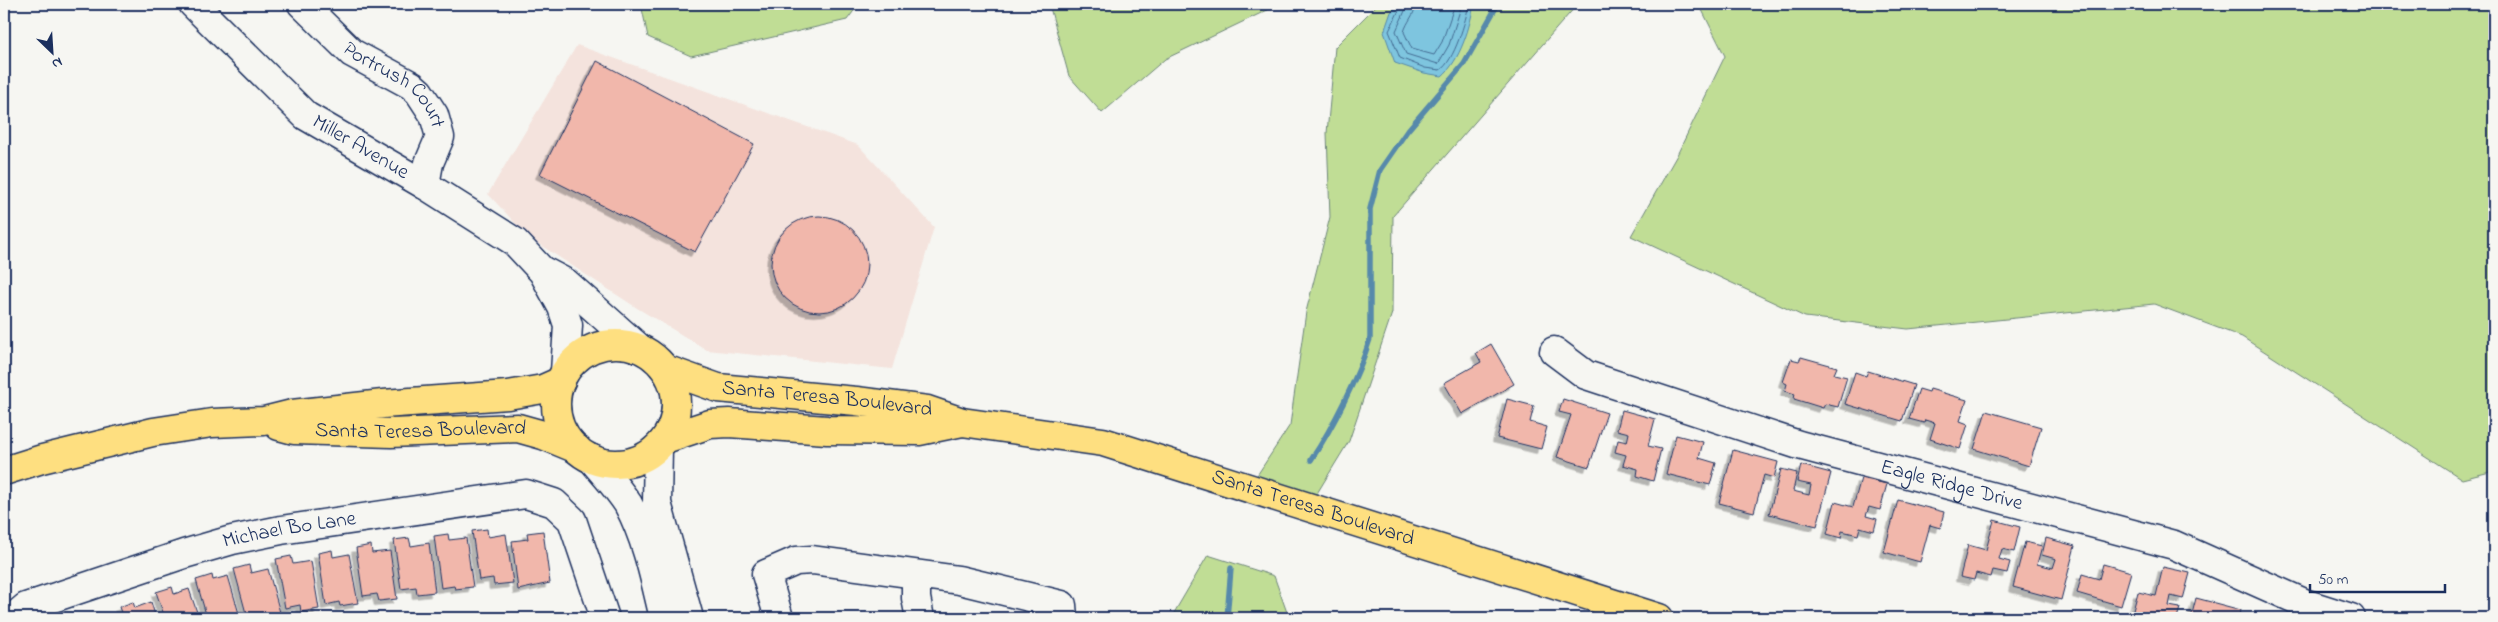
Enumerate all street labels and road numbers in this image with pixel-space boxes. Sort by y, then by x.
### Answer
street label: Portrush Court [334,35,452,131]
street label: Miller Avenue [306,108,415,188]
street label: Santa Teresa Boulevard [721,373,934,426]
street label: Santa Teresa Boulevard [314,413,530,448]
street label: Eagle Ridge Drive [1877,452,2026,519]
street label: Santa Teresa Boulevard [1208,462,1418,555]
street label: Michael Bo Lane [219,504,359,557]

